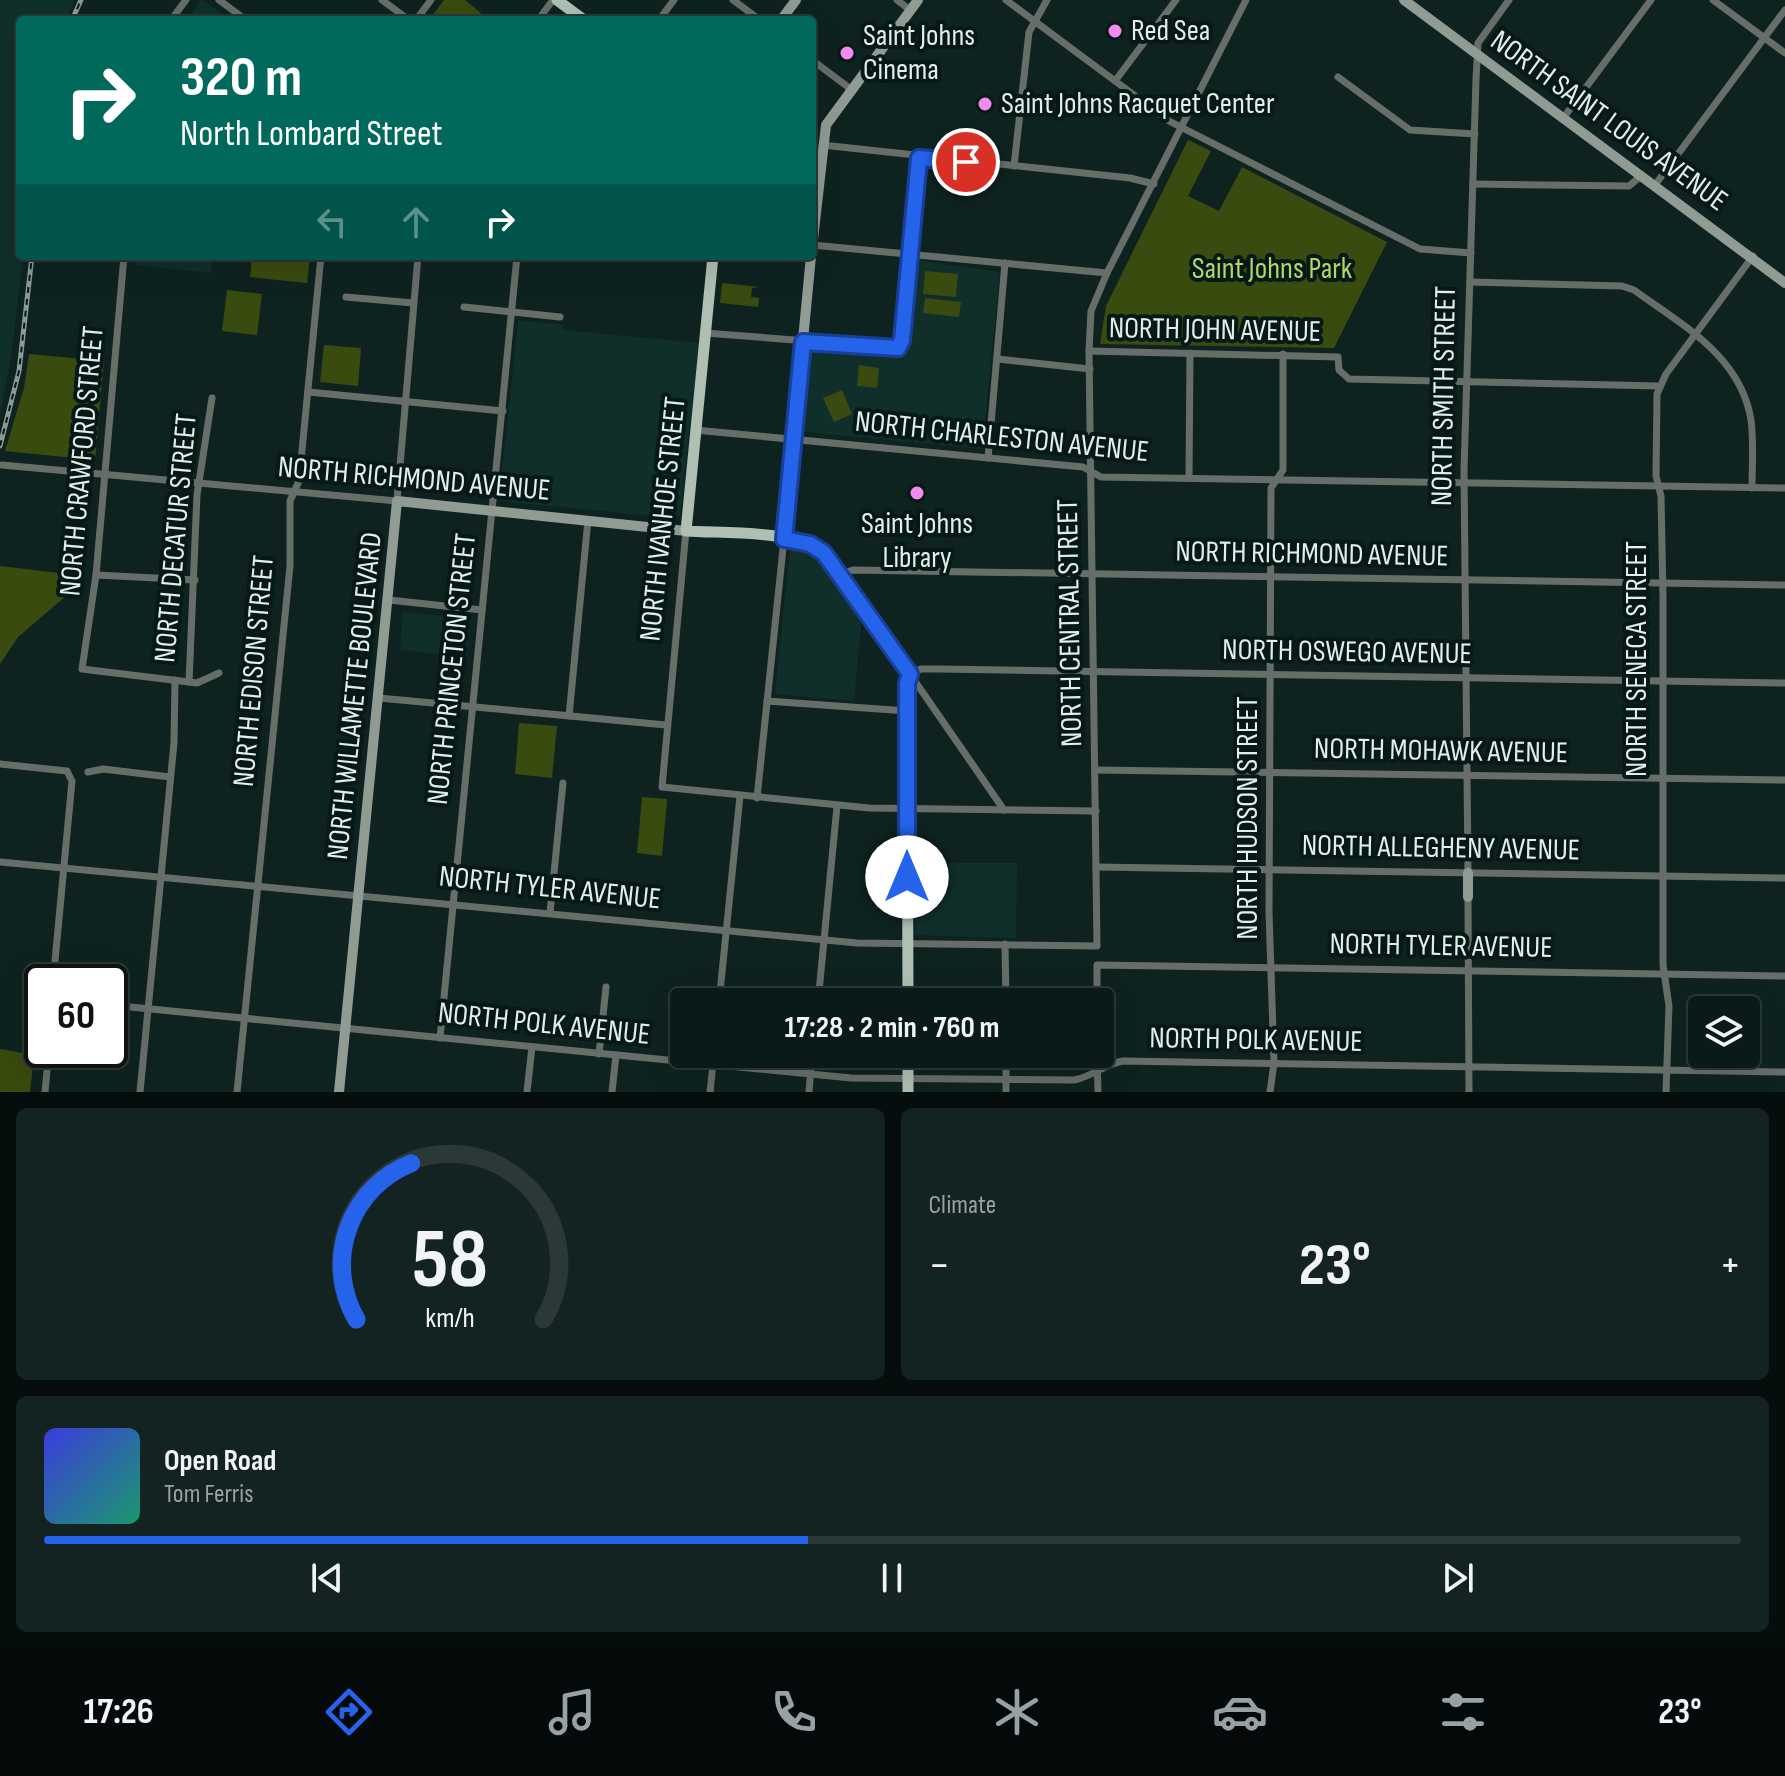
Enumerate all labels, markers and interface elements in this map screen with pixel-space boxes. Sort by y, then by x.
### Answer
place label: Red Sea [1131,13,1210,49]
place label: Saint Johns Cinema [863,18,975,88]
marker: Red Sea [1106,22,1124,40]
street label: NORTH SAINT LOUIS AVENUE [1484,23,1734,219]
marker: Saint Johns Cinema [838,44,856,62]
text: 320 m [180,45,302,112]
icon: right [48,48,152,152]
place label: Saint Johns Racquet Center [1001,86,1275,122]
marker: Saint Johns Racquet Center [976,95,994,113]
text: North Lombard Street [180,113,442,156]
pin [932,128,1000,196]
icon: arrive [944,140,988,184]
icon: left [310,200,354,244]
icon: ahead [394,200,438,244]
icon: right [478,200,522,244]
park label: Saint Johns Park [1192,251,1353,287]
street label: NORTH SMITH STREET [1424,286,1464,506]
street label: NORTH JOHN AVENUE [1109,310,1321,350]
street label: NORTH CRAWFORD STREET [52,325,112,597]
street label: NORTH IVANHOE STREET [632,395,694,643]
street label: NORTH CHARLESTON AVENUE [853,404,1151,470]
street label: NORTH DECATUR STREET [147,412,205,664]
street label: NORTH RICHMOND AVENUE [276,449,552,509]
marker: Saint Johns Library [908,484,926,502]
street label: NORTH CENTRAL STREET [1050,499,1090,747]
place label: Saint Johns Library [861,506,973,576]
street label: NORTH WILLAMETTE BOULEVARD [320,531,390,861]
street label: NORTH PRINCETON STREET [420,532,484,806]
street label: NORTH RICHMOND AVENUE [1175,534,1449,574]
street label: NORTH SENECA STREET [1619,541,1655,777]
street label: NORTH EDISON STREET [226,554,282,788]
street label: NORTH OSWEGO AVENUE [1222,632,1472,672]
street label: NORTH HUDSON STREET [1230,696,1266,940]
street label: NORTH MOHAWK AVENUE [1314,731,1568,771]
street label: NORTH ALLEGHENY AVENUE [1302,828,1580,868]
position arrow [865,835,949,919]
street label: NORTH TYLER AVENUE [437,858,663,918]
street label: NORTH TYLER AVENUE [1329,926,1553,966]
speed limit sign: 60 [24,964,128,1068]
street label: NORTH POLK AVENUE [436,995,652,1053]
map controls [1688,996,1760,1068]
button: layers [1688,996,1760,1068]
text: 17:28 · 2 min · 760 m [785,1010,999,1046]
street label: NORTH POLK AVENUE [1149,1020,1363,1060]
text: Climate [929,1190,996,1221]
text: 58 [412,1211,488,1311]
text: 23° [1299,1230,1371,1302]
text: − [929,1239,950,1292]
text: + [1719,1239,1741,1292]
text: km/h [426,1301,475,1336]
text: Open Road [164,1443,276,1479]
text: Tom Ferris [164,1479,254,1510]
icon: previous [305,1556,349,1600]
icon: pause [870,1556,914,1600]
icon: next [1436,1556,1480,1600]
icon: directions [321,1684,377,1740]
icon: music [544,1684,600,1740]
icon: phone [766,1684,822,1740]
icon: climate [989,1684,1045,1740]
icon: car [1212,1684,1268,1740]
icon: filters [1435,1684,1491,1740]
text: 17:26 [83,1691,154,1734]
text: 23° [1658,1691,1701,1734]

